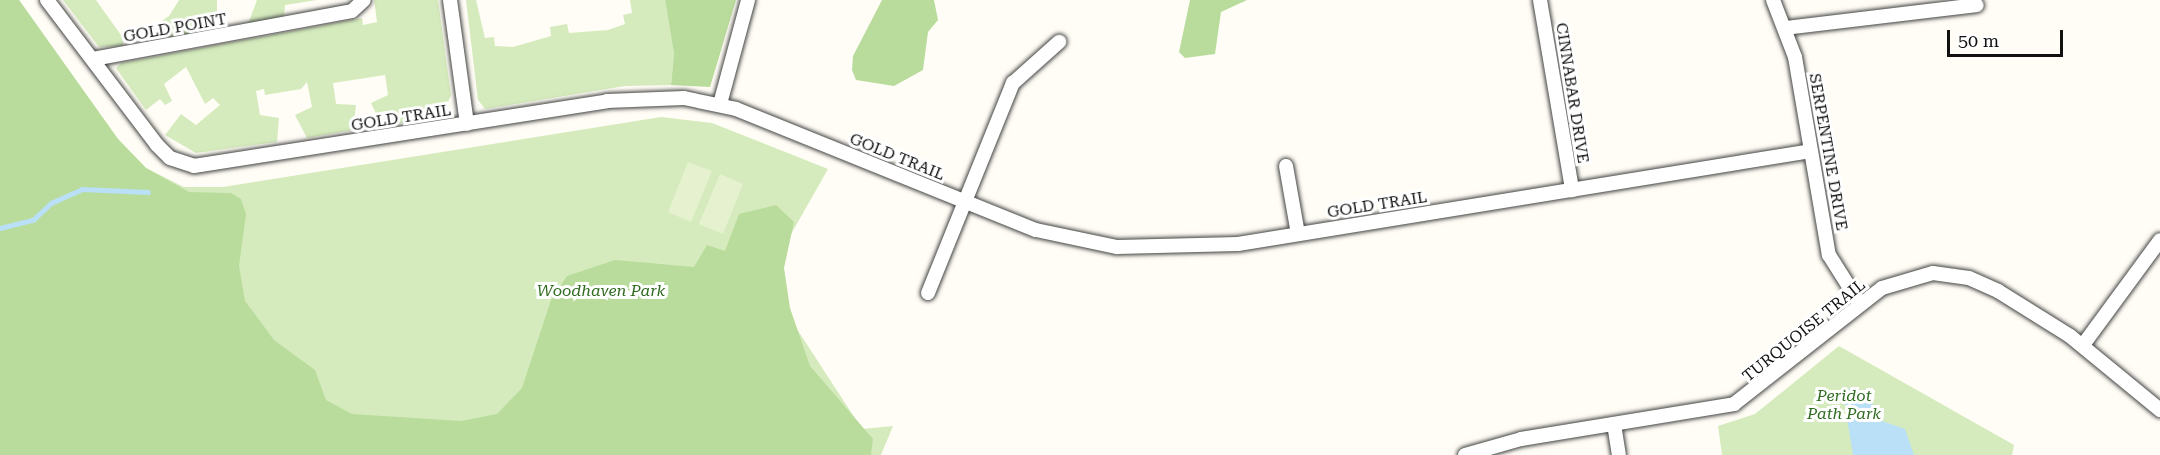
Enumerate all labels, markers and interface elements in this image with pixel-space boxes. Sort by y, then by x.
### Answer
street label: GOLD POINT [122,9,228,47]
scale bar [1950,18,2066,56]
street label: CINNABAR DRIVE [1551,21,1593,165]
text: 50 m [1958,30,1999,51]
street label: SERPENTINE DRIVE [1805,72,1851,232]
street label: GOLD TRAIL [350,101,452,135]
street label: GOLD TRAIL [847,129,947,185]
street label: GOLD TRAIL [1326,188,1428,222]
street label: TURQUOISE TRAIL [1739,276,1869,386]
park label: Woodhaven Park [537,281,665,301]
park label: Peridot Path Park [1807,386,1881,424]

